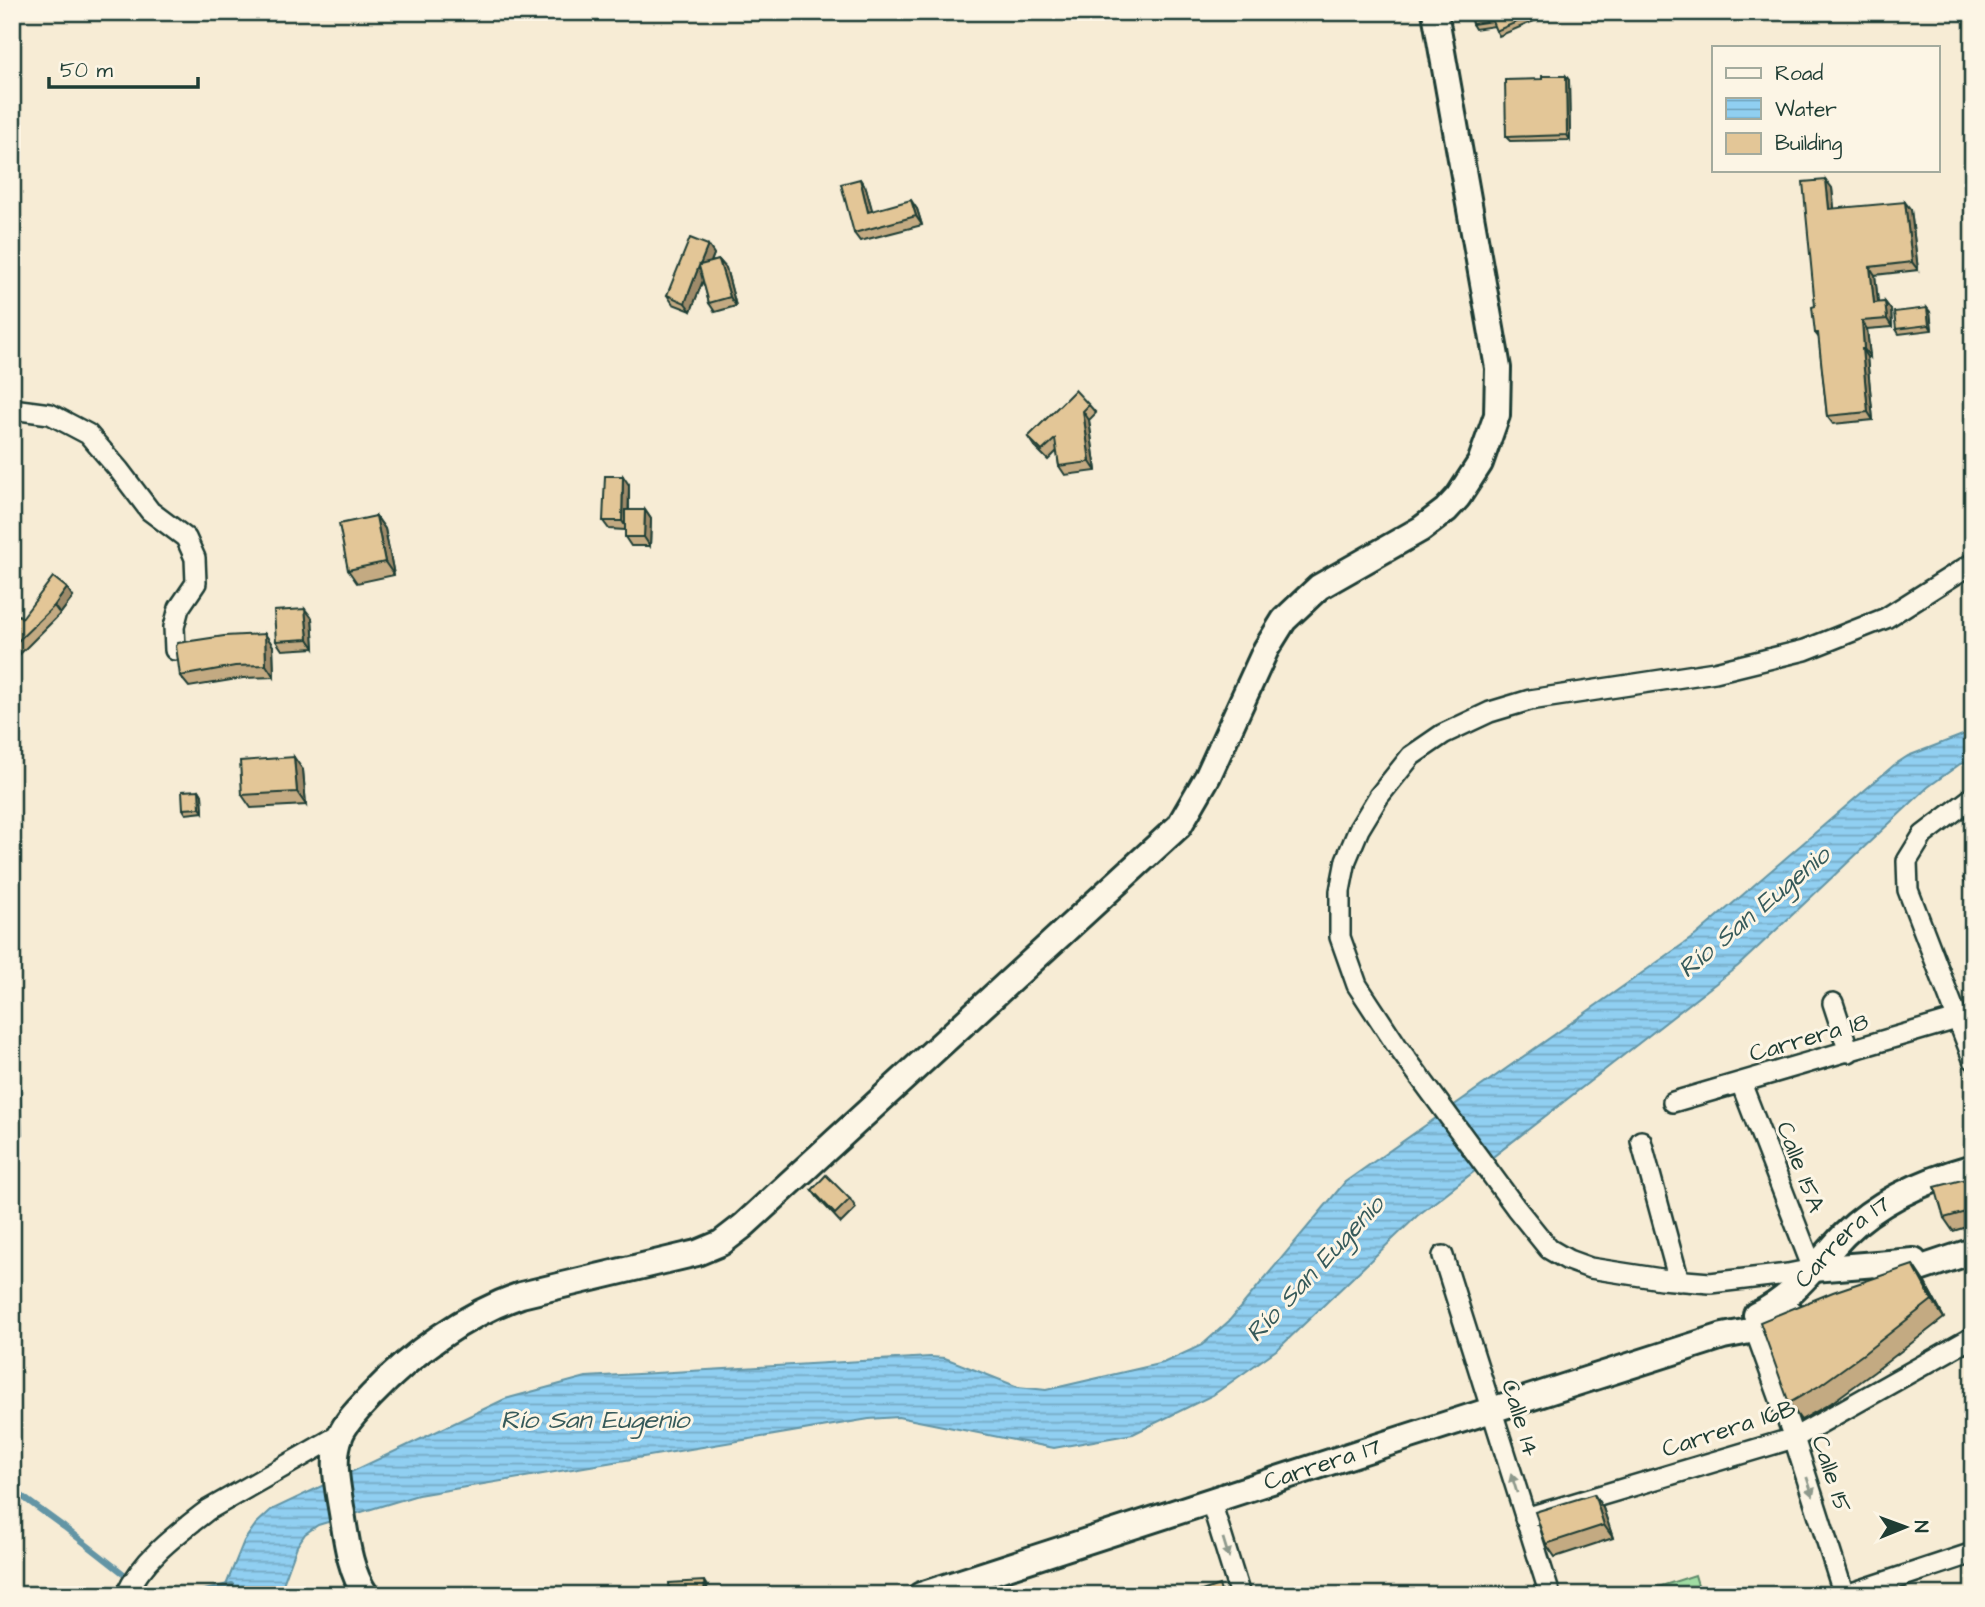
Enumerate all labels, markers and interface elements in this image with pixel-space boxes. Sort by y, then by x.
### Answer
scale bar [49,46,198,90]
legend [1712,46,1940,172]
text: 50 m [60,56,114,85]
text: Road [1775,59,1823,88]
text: Water [1775,95,1837,124]
text: Building [1775,129,1843,160]
water label: Río San Eugenio [1670,836,1840,987]
street label: Carrera 18 [1745,1005,1873,1071]
street label: Calle 15A [1767,1117,1833,1217]
water label: Río San Eugenio [1238,1186,1395,1351]
street label: Carrera 17 [1787,1187,1897,1296]
street label: Calle 14 [1492,1375,1548,1461]
street label: Carrera 16B [1658,1391,1800,1467]
water label: Río San Eugenio [501,1402,692,1439]
street label: Carrera 17 [1259,1429,1386,1500]
street label: Calle 15 [1803,1431,1859,1517]
one-way arrow [1509,1472,1519,1493]
one-way arrow [1805,1476,1816,1497]
north arrow [1870,1492,1940,1562]
text: N [1907,1521,1934,1533]
one-way arrow [1221,1538,1232,1559]

